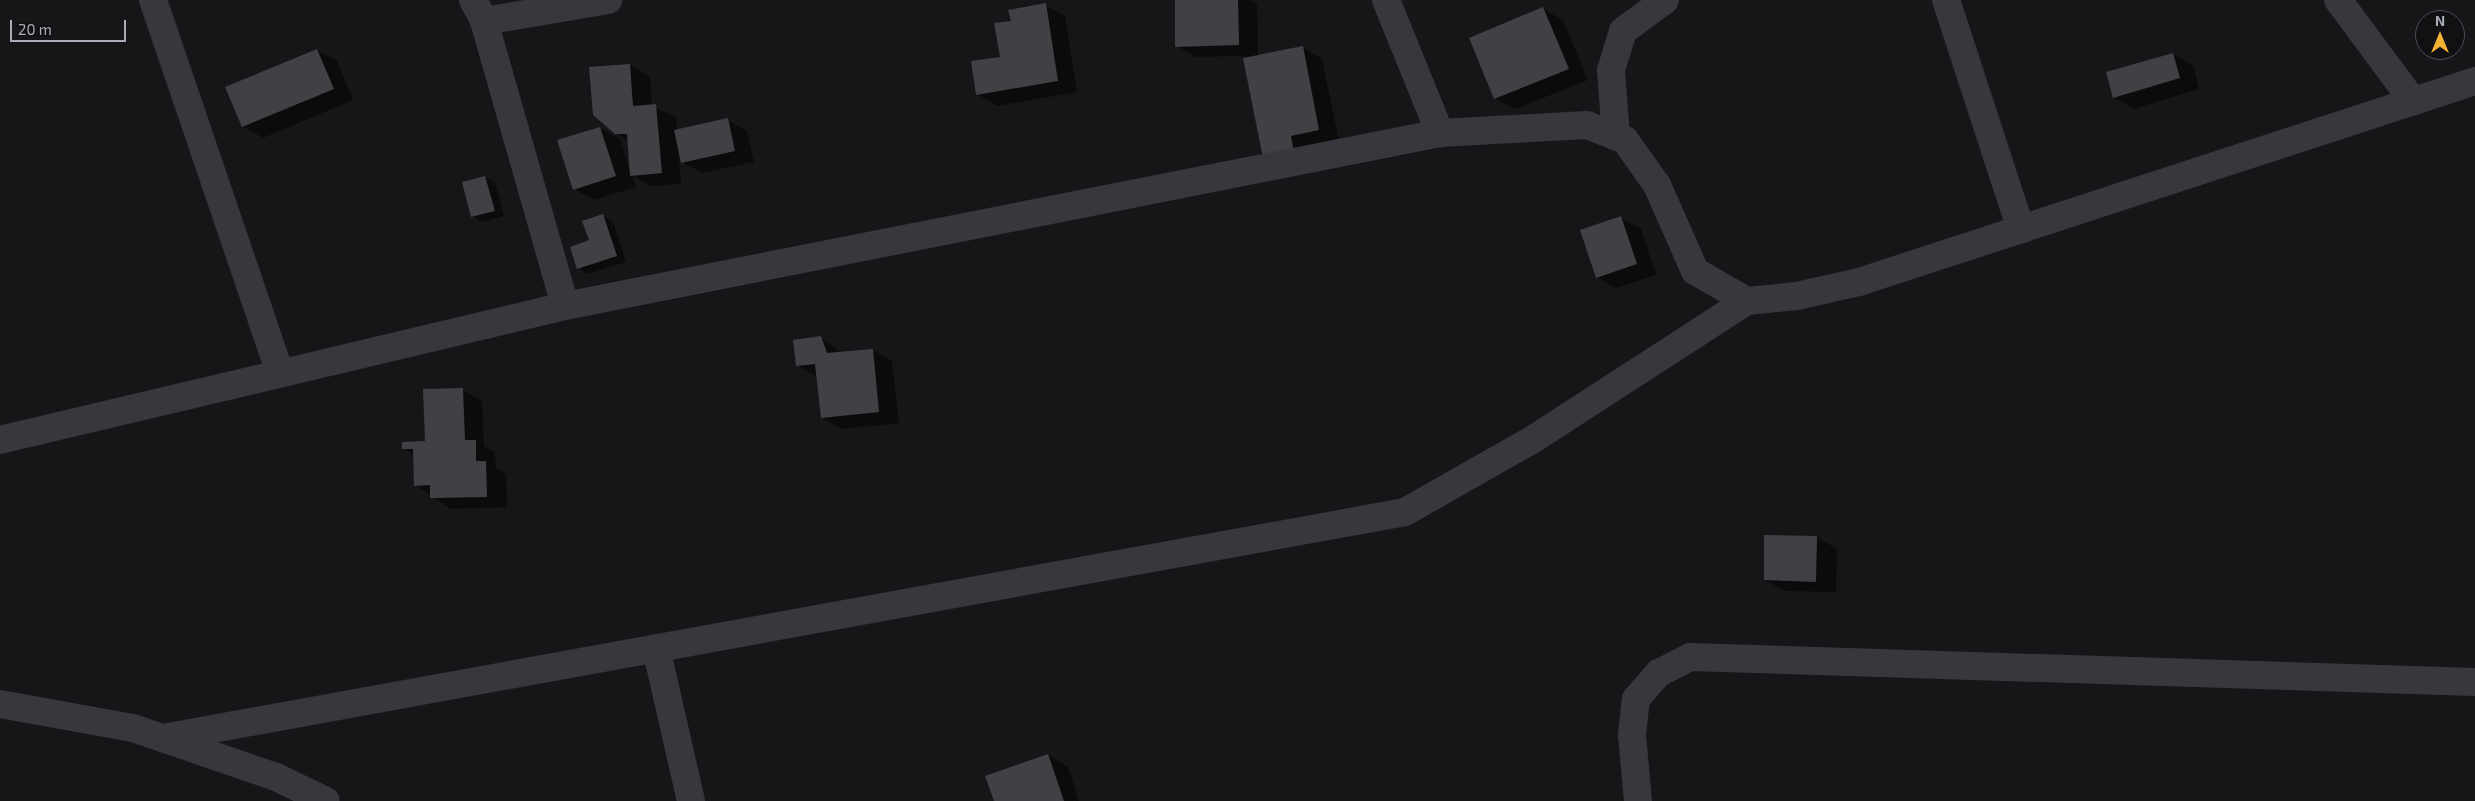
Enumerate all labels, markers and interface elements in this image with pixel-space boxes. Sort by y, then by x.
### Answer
scale bar [12,10,129,42]
north arrow [2415,10,2465,60]
text: N [2435,12,2445,29]
text: 20 m [18,20,52,38]

